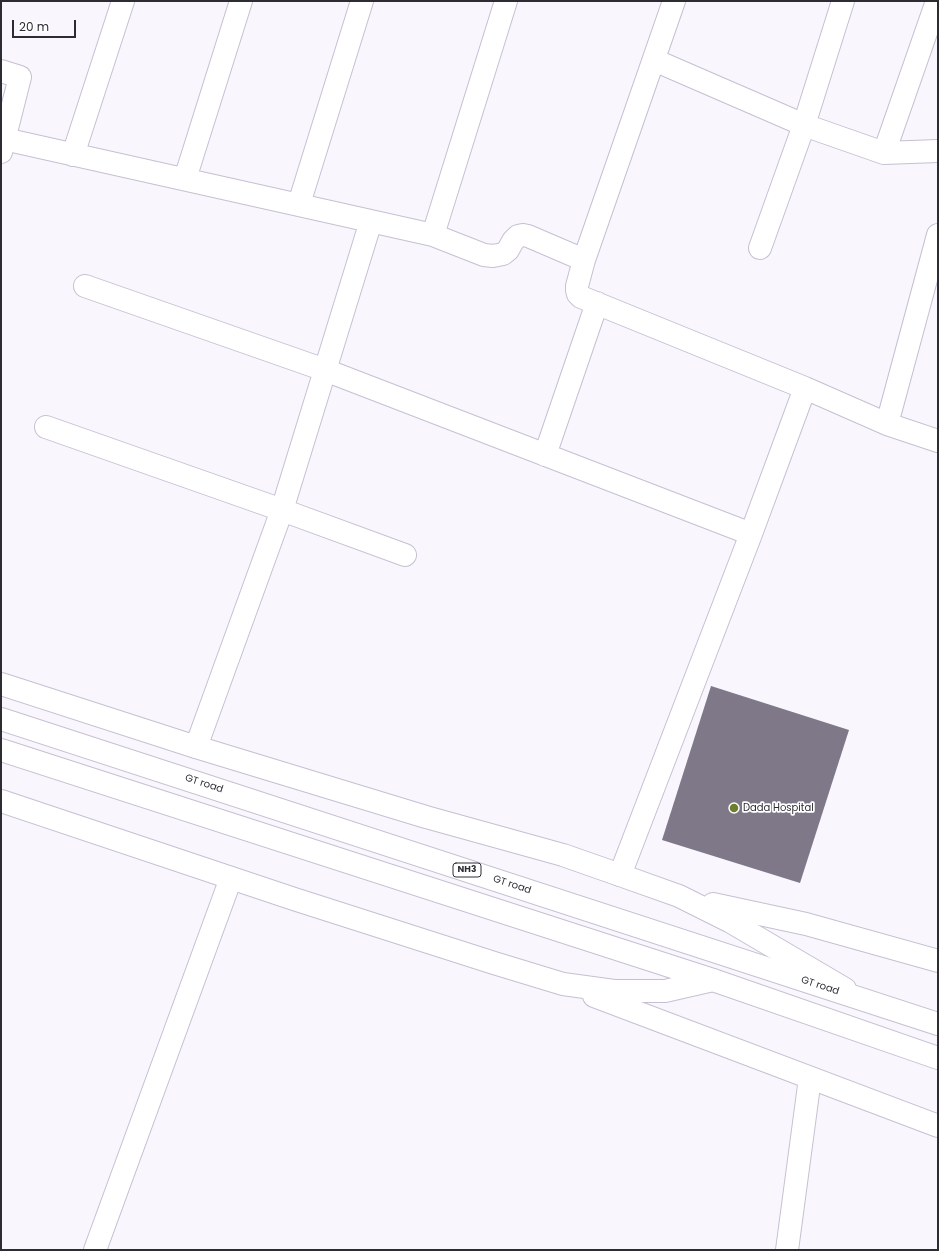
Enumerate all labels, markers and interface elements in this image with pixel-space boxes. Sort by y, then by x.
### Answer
scale bar [14,12,78,38]
text: 20 m [19,18,49,35]
street label: GT road [183,772,225,796]
marker: Dada Hospital [728,802,740,814]
place label: Dada Hospital [743,802,814,814]
road number: NH3 [453,863,481,877]
street label: GT road [491,873,533,897]
street label: GT road [799,974,841,998]

